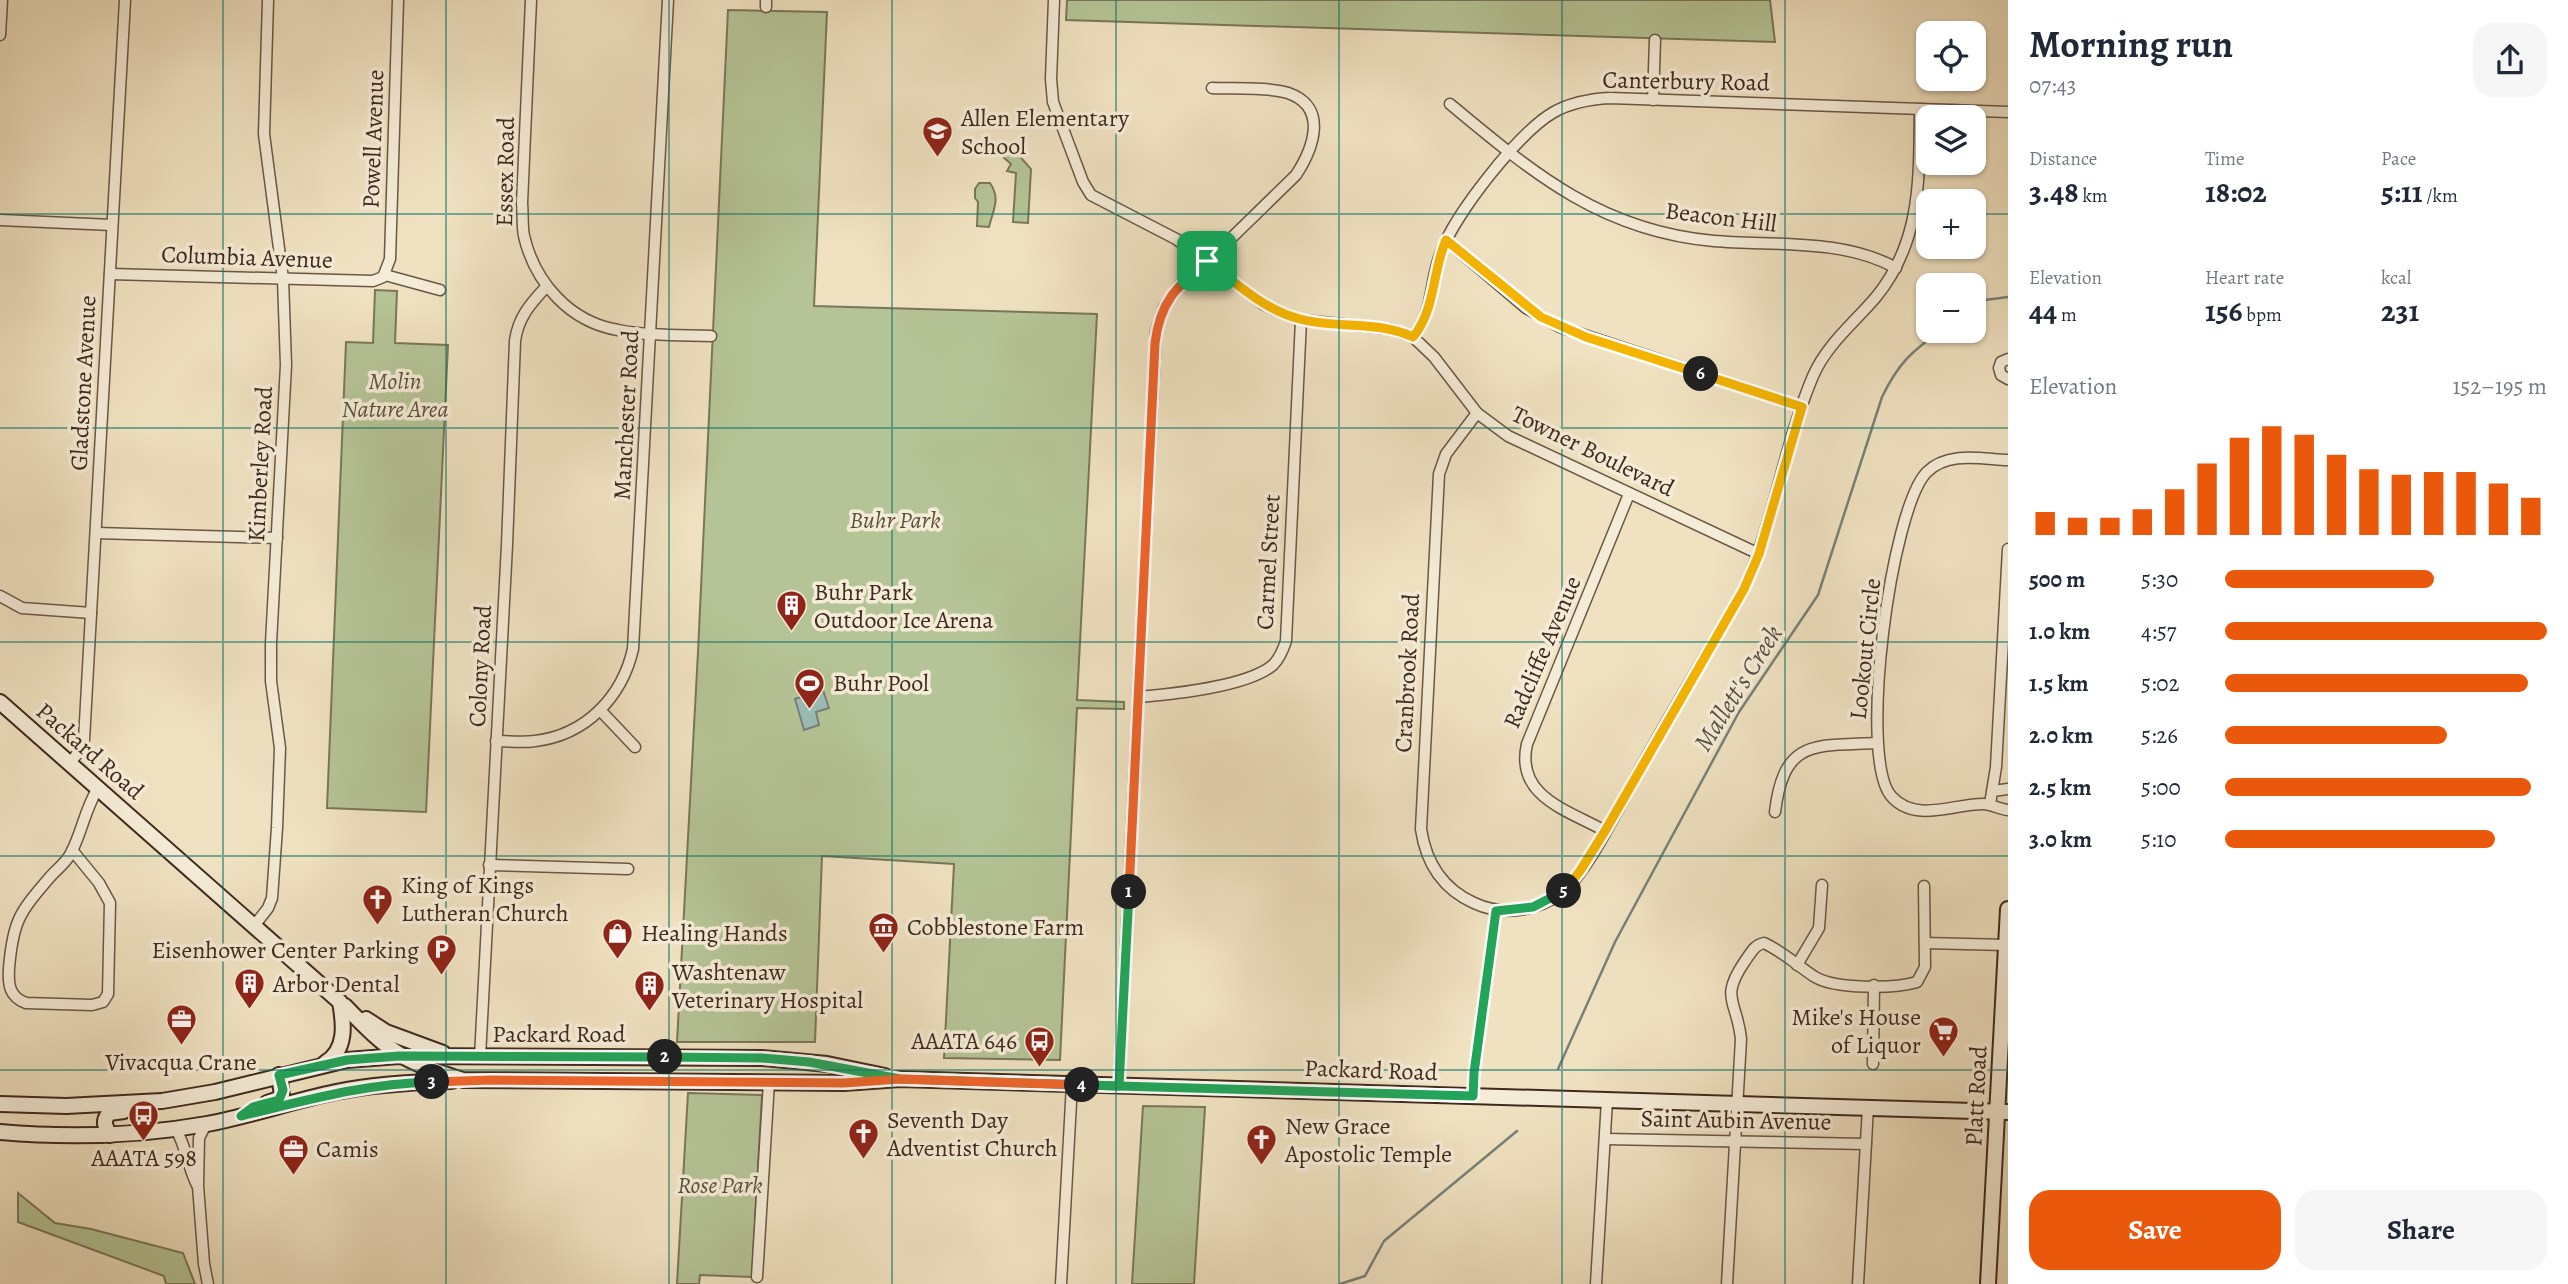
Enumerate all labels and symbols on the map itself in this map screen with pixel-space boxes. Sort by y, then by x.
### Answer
street label: Canterbury Road [1602,64,1770,98]
street label: Powell Avenue [355,69,391,209]
place label: Allen Elementary School [960,102,1129,162]
school or university icon: Allen Elementary School [921,115,955,159]
street label: Essex Road [488,117,522,227]
street label: Beacon Hill [1663,194,1779,240]
pin [1177,231,1237,291]
street label: Columbia Avenue [161,238,333,276]
street label: Gladstone Avenue [62,295,104,471]
street label: Manchester Road [606,329,646,501]
pin: 6 [1684,356,1718,392]
park label: Molin Nature Area [341,365,449,425]
street label: Kimberley Road [240,385,280,543]
street label: Towner Boulevard [1506,398,1680,504]
street label: Carmel Street [1248,493,1288,631]
park label: Buhr Park [849,504,941,536]
street label: Radcliffe Avenue [1495,571,1589,733]
place label: Buhr Park Outdoor Ice Arena [814,576,994,636]
street label: Lookout Circle [1842,577,1888,721]
building icon: Buhr Park Outdoor Ice Arena [774,589,808,633]
street label: Cranbrook Road [1387,592,1427,753]
street label: Colony Road [461,604,499,728]
water label: Mallett's Creek [1685,618,1791,758]
sports icon: Buhr Pool [793,666,827,710]
place label: Buhr Pool [833,667,929,699]
street label: Packard Road [29,695,151,807]
place label: King of Kings Lutheran Church [401,869,569,929]
pin: 1 [1112,874,1146,910]
pin: 5 [1546,874,1582,908]
church icon: King of Kings Lutheran Church [361,882,395,926]
museum icon: Cobblestone Farm [867,910,901,954]
place label: Cobblestone Farm [907,911,1084,943]
shop icon: Healing Hands [601,916,635,960]
place label: Healing Hands [641,917,788,949]
parking icon: Eisenhower Center Parking [425,933,459,977]
place label: Eisenhower Center Parking [152,934,419,966]
place label: Washtenaw Veterinary Hospital [671,956,863,1016]
building icon: Arbor Dental [233,967,267,1011]
place label: Arbor Dental [272,968,400,1000]
building icon: Washtenaw Veterinary Hospital [632,969,666,1013]
place label: Mike's House of Liquor [1792,1001,1921,1061]
office icon: Vivacqua Crane [164,1003,198,1047]
supermarket icon: Mike's House of Liquor [1927,1014,1961,1058]
street label: Packard Road [492,1018,626,1050]
bus stop icon: AAATA 646 [1023,1024,1057,1068]
place label: AAATA 646 [910,1025,1017,1057]
pin: 2 [648,1040,682,1074]
street label: Platt Road [1957,1045,1995,1147]
place label: Vivacqua Crane [104,1046,257,1078]
street label: Packard Road [1304,1052,1438,1088]
pin: 3 [414,1064,450,1100]
pin: 4 [1064,1068,1100,1102]
bus stop icon: AAATA 598 [127,1099,161,1143]
street label: Saint Aubin Avenue [1640,1102,1832,1138]
place label: Seventh Day Adventist Church [886,1104,1058,1164]
place label: New Grace Apostolic Temple [1284,1110,1452,1170]
church icon: Seventh Day Adventist Church [847,1117,881,1161]
church icon: New Grace Apostolic Temple [1245,1123,1279,1167]
office icon: Camis [276,1132,310,1176]
place label: Camis [316,1133,379,1165]
place label: AAATA 598 [90,1142,197,1174]
park label: Rose Park [677,1169,763,1201]

